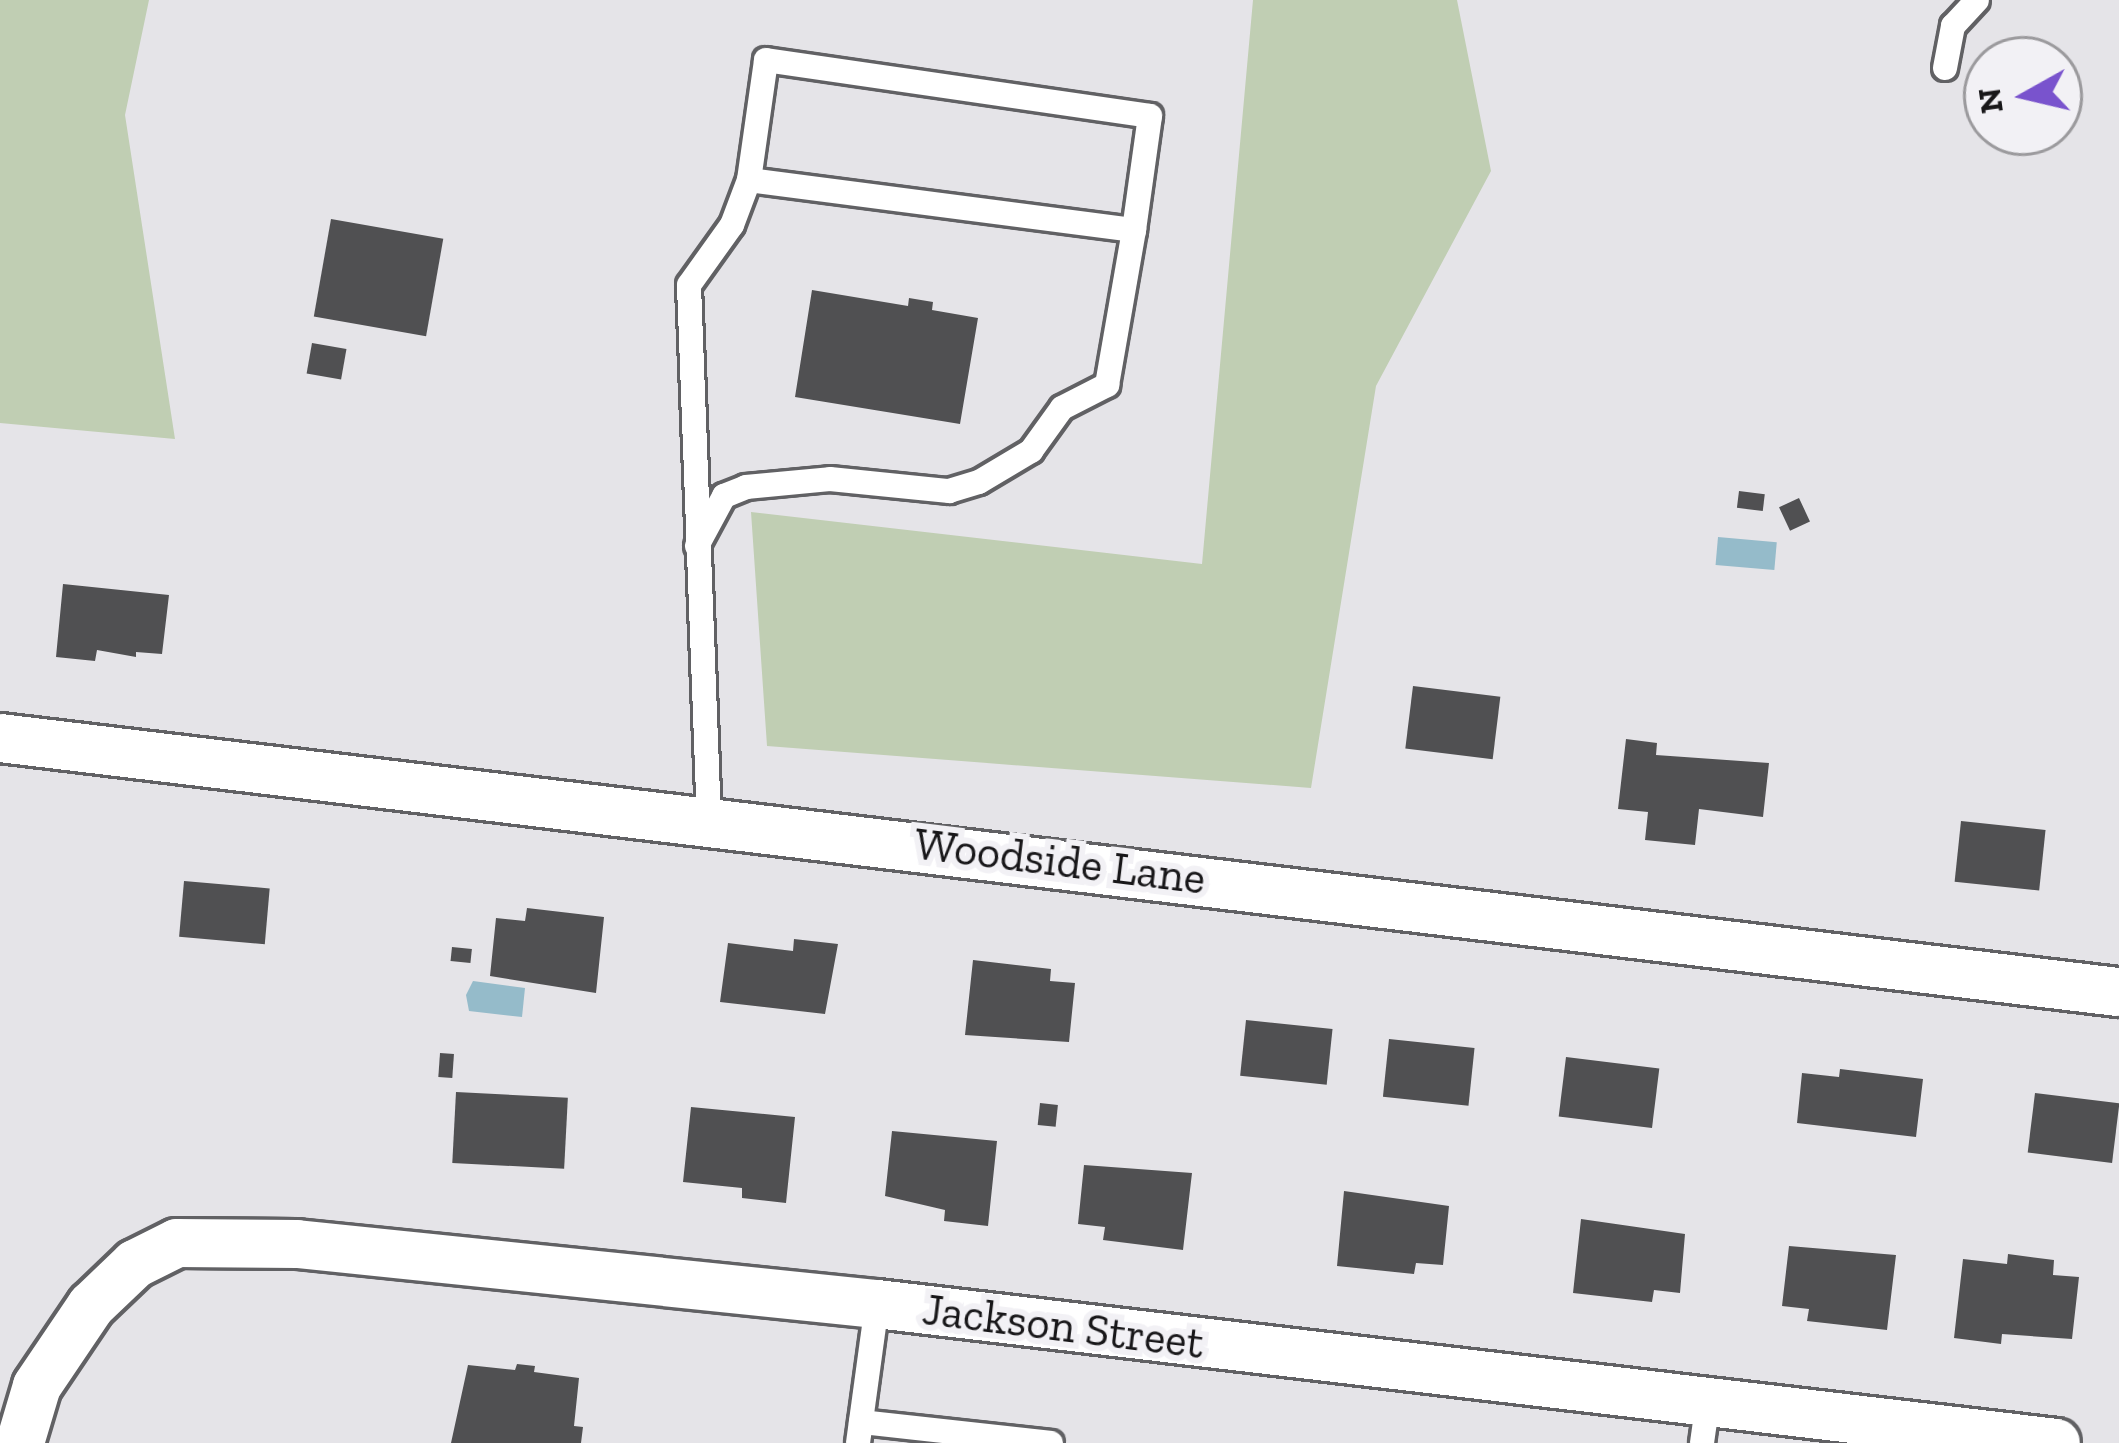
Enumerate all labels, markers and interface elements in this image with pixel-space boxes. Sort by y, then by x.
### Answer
north arrow [1963,36,2083,156]
text: N [1969,86,2011,116]
street label: Woodside Lane [912,817,1208,907]
street label: Jackson Street [919,1283,1207,1371]

